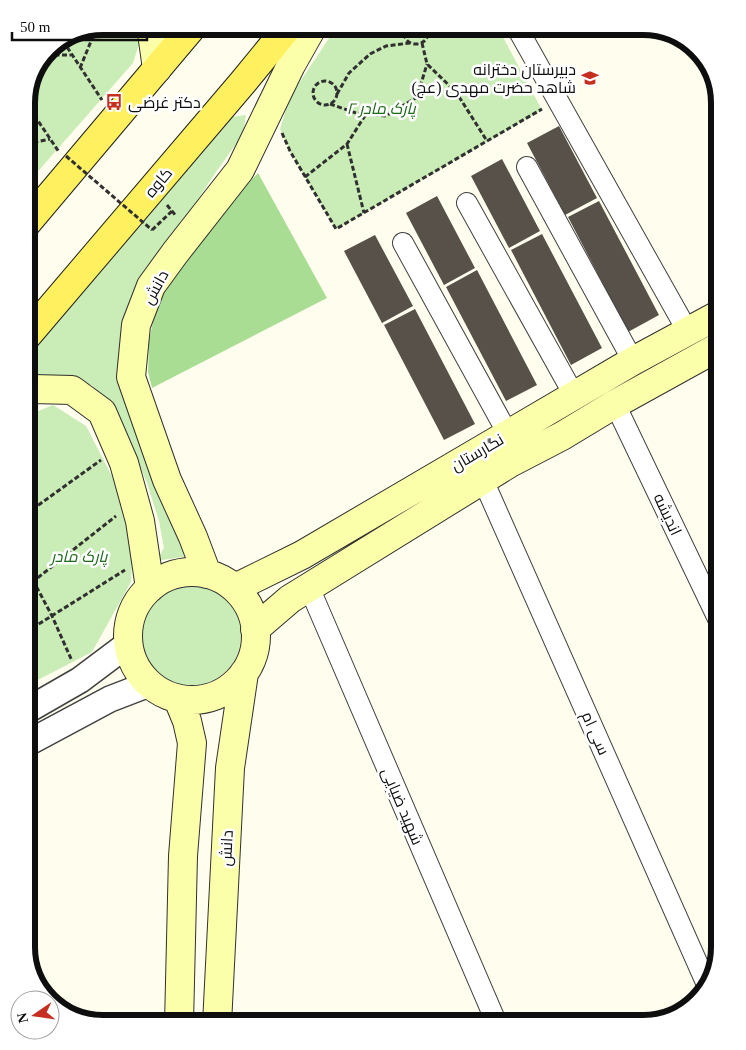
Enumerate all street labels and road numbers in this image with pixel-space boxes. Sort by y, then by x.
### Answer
street label: کاوه [141,164,176,201]
street label: دانش [139,267,173,308]
street label: نگارستان [448,431,508,476]
street label: اندیشه [650,490,685,538]
street label: سی ام [576,709,613,759]
street label: شهید ضیایی [377,765,426,848]
street label: دانش [217,829,238,867]

